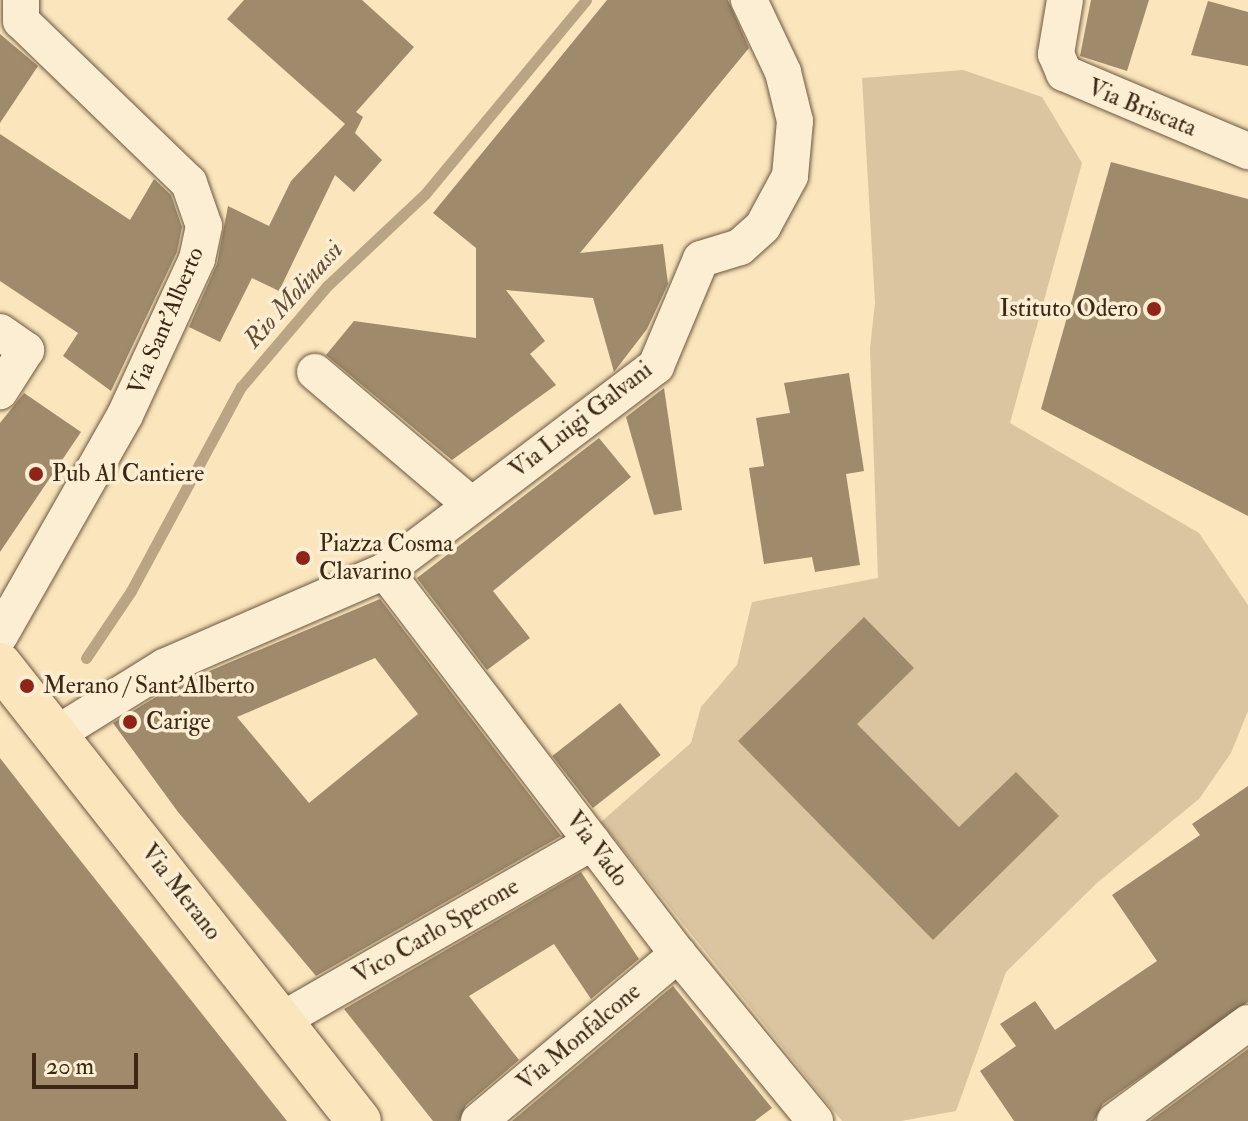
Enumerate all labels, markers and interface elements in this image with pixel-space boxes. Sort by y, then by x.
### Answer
street label: Via Briscata [1084,73,1200,143]
water label: Rio Molinassi [238,235,350,355]
street label: Via Sant'Alberto [122,243,210,399]
place label: Istituto Odero [1000,295,1138,323]
marker: Istituto Odero [1145,300,1163,318]
street label: Via Luigi Galvani [504,356,658,484]
place label: Pub Al Cantiere [52,460,204,488]
marker: Pub Al Cantiere [27,465,45,483]
place label: Piazza Cosma Clavarino [319,530,453,586]
marker: Piazza Cosma Clavarino [294,549,312,567]
place label: Merano / Sant'Alberto [43,672,255,700]
marker: Merano / Sant'Alberto [18,677,36,695]
place label: Carige [146,708,211,736]
marker: Carige [121,713,139,731]
street label: Via Vado [560,806,634,892]
street label: Via Merano [135,838,227,946]
street label: Vico Carlo Sperone [348,872,524,990]
street label: Via Monfalcone [511,977,647,1097]
scale bar [36,1037,142,1087]
text: 20 m [46,1051,94,1082]

